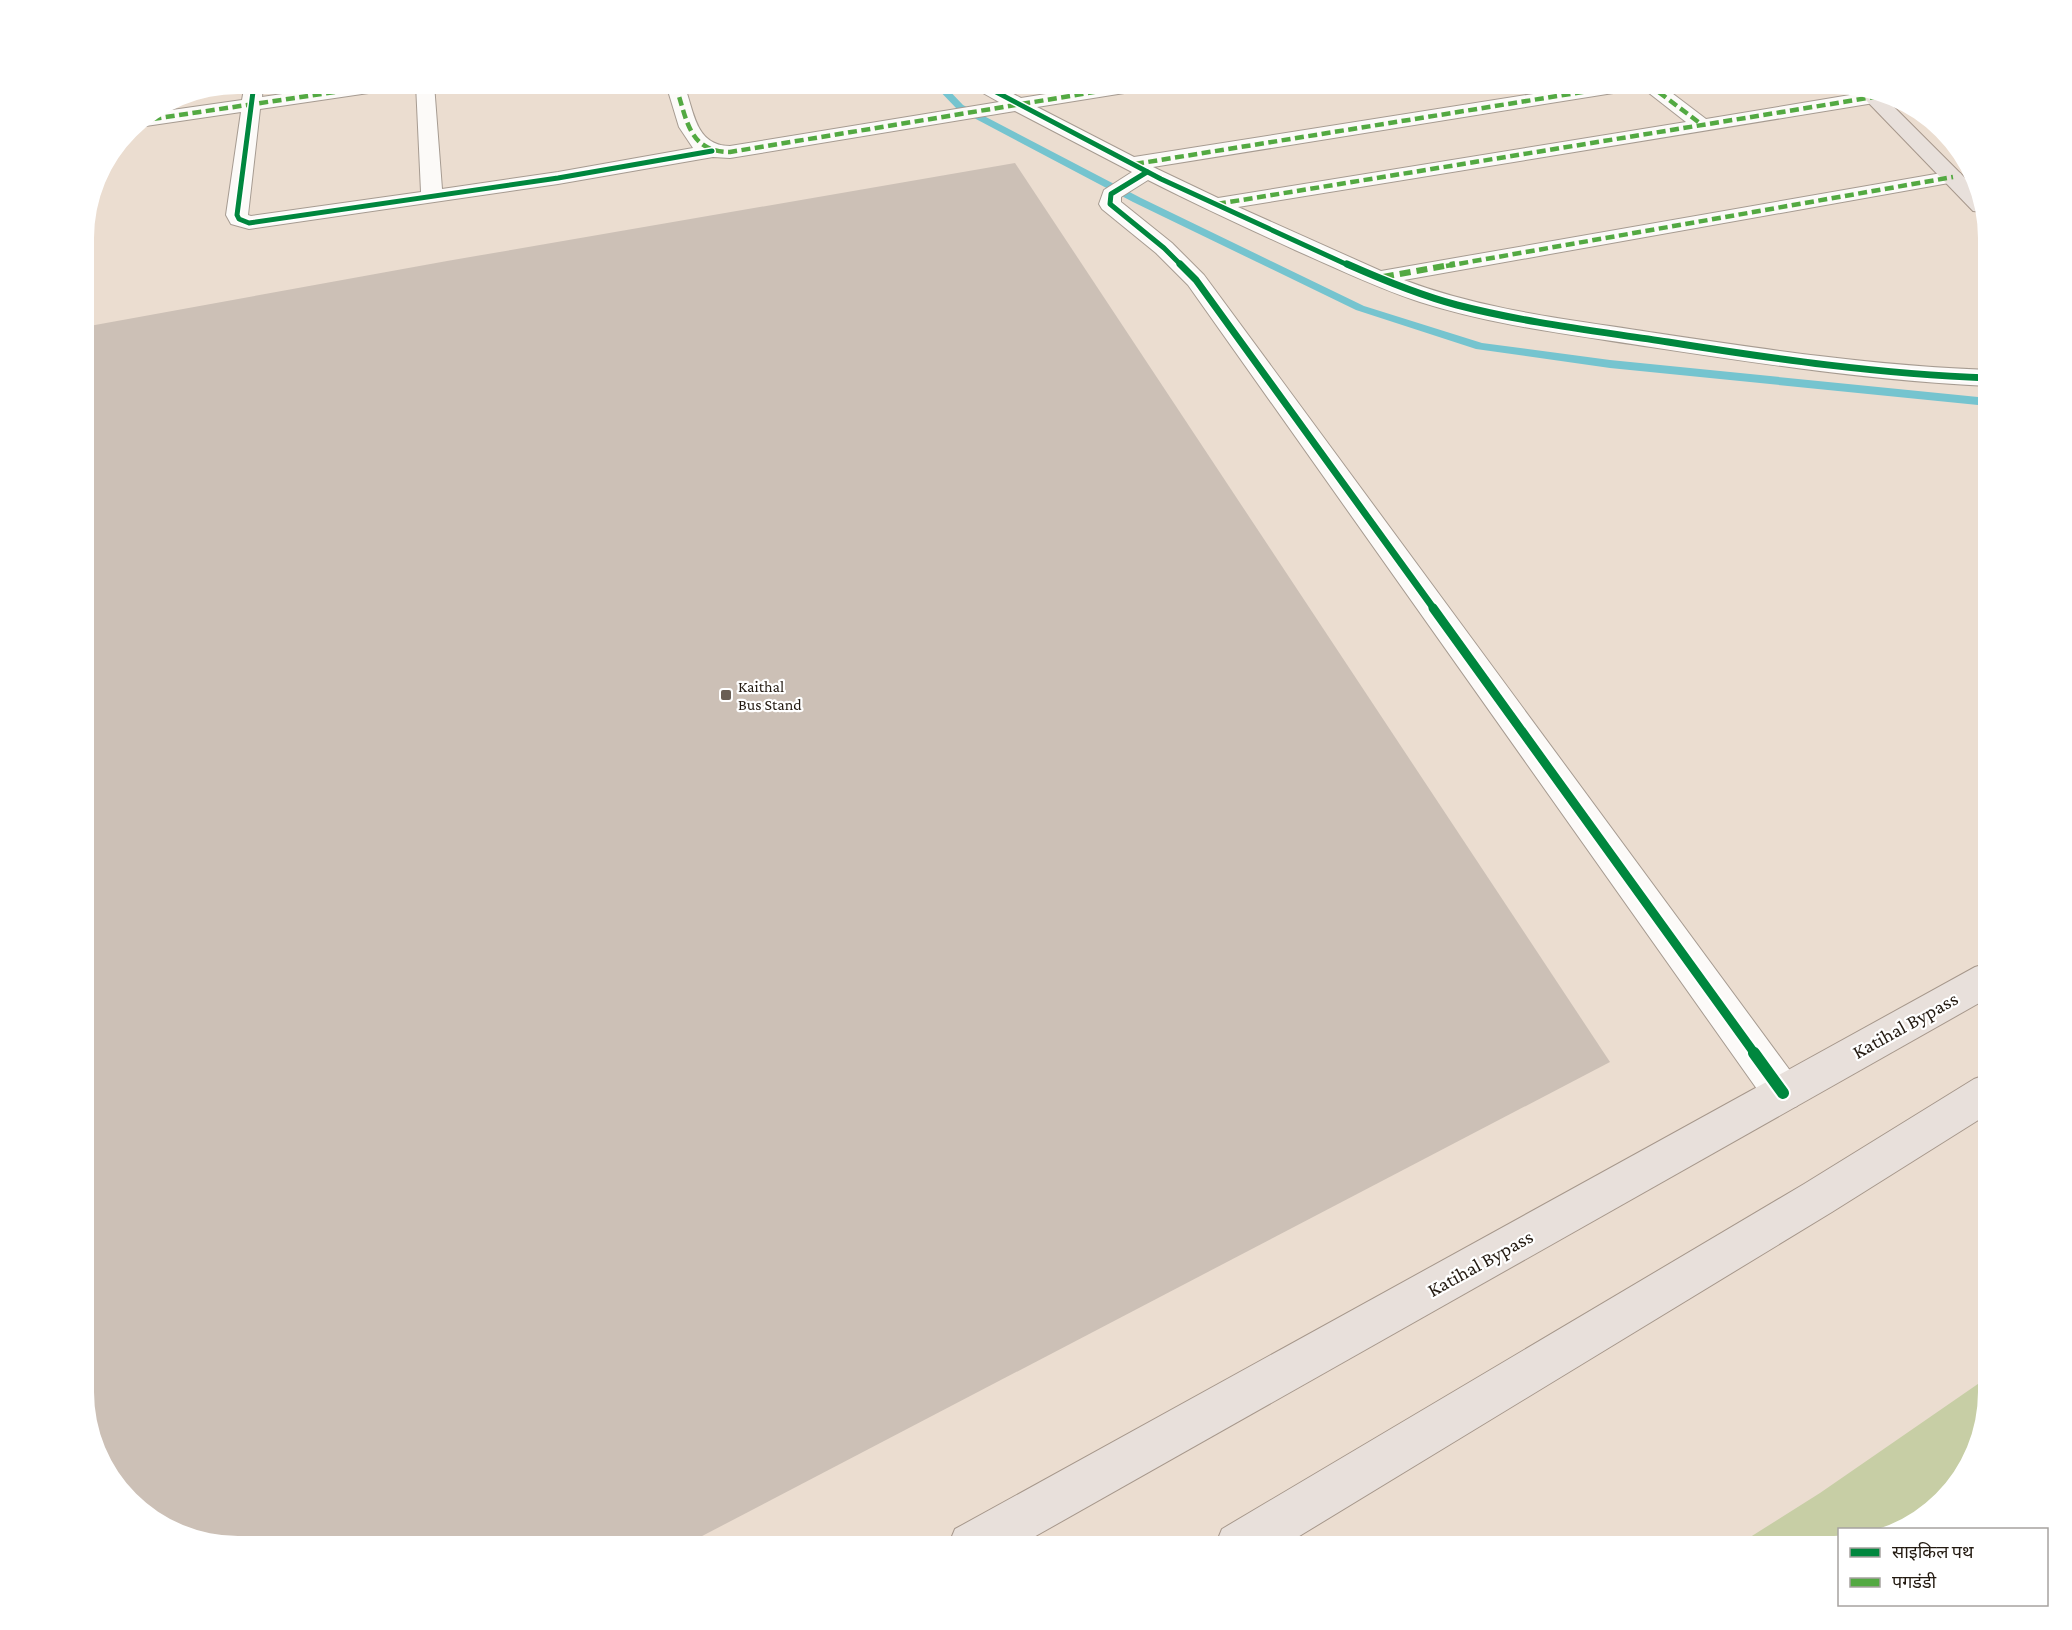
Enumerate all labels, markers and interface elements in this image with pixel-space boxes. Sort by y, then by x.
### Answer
place label: Kaithal Bus Stand [738,678,802,713]
marker: Kaithal Bus Stand [719,688,733,702]
street label: Katihal Bypass [1848,987,1962,1064]
street label: Katihal Bypass [1423,1225,1537,1302]
legend [1838,1528,2048,1606]
text: साइकिल पथ [1892,1542,1974,1562]
text: पगडंडी [1892,1572,1937,1592]

